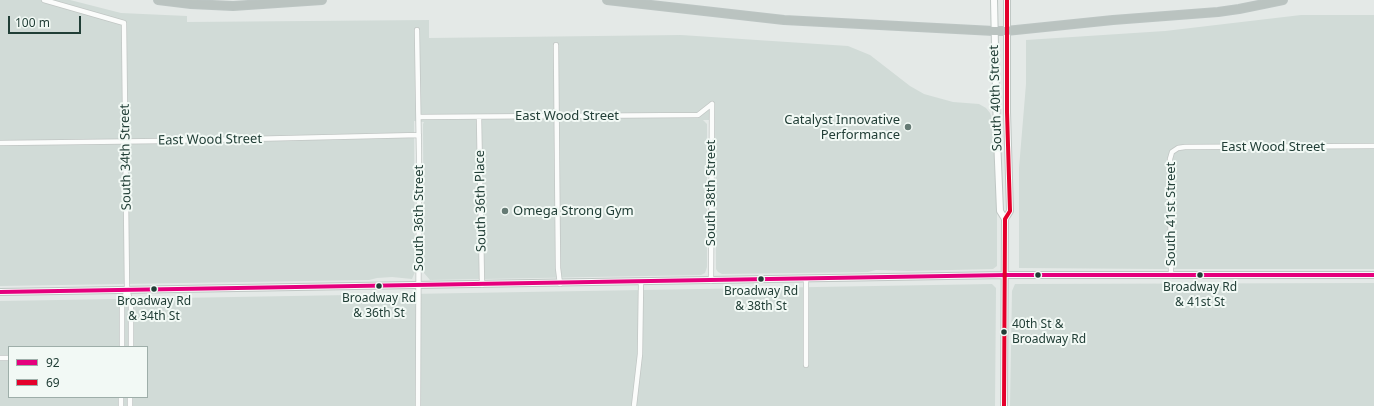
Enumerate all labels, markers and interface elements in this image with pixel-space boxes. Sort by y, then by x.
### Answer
scale bar [10,8,83,34]
text: 100 m [15,14,50,31]
street label: South 40th Street [986,45,1006,151]
street label: South 34th Street [117,104,135,210]
street label: East Wood Street [515,108,619,124]
place label: Catalyst Innovative Performance [784,112,900,143]
marker: Catalyst Innovative Performance [903,122,913,132]
street label: East Wood Street [158,131,262,149]
street label: East Wood Street [1221,139,1325,155]
street label: South 38th Street [703,140,719,246]
street label: South 36th Place [472,150,490,252]
street label: South 41st Street [1163,162,1179,266]
street label: South 36th Street [411,165,427,271]
place label: Omega Strong Gym [513,203,634,219]
marker: Omega Strong Gym [500,206,510,216]
unlabelled marker [1033,270,1043,280]
marker: Broadway Rd & 41st St [1195,270,1205,280]
marker: Broadway Rd & 38th St [756,274,766,284]
marker: Broadway Rd & 36th St [374,281,384,291]
place label: Broadway Rd & 41st St [1163,281,1237,309]
marker: Broadway Rd & 34th St [149,284,159,294]
place label: Broadway Rd & 38th St [724,285,798,313]
place label: Broadway Rd & 36th St [342,292,416,320]
place label: Broadway Rd & 34th St [117,295,191,323]
place label: 40th St & Broadway Rd [1012,318,1086,346]
marker: 40th St & Broadway Rd [999,327,1009,337]
legend [8,346,148,398]
text: 92 [46,354,60,371]
text: 69 [46,374,60,391]

